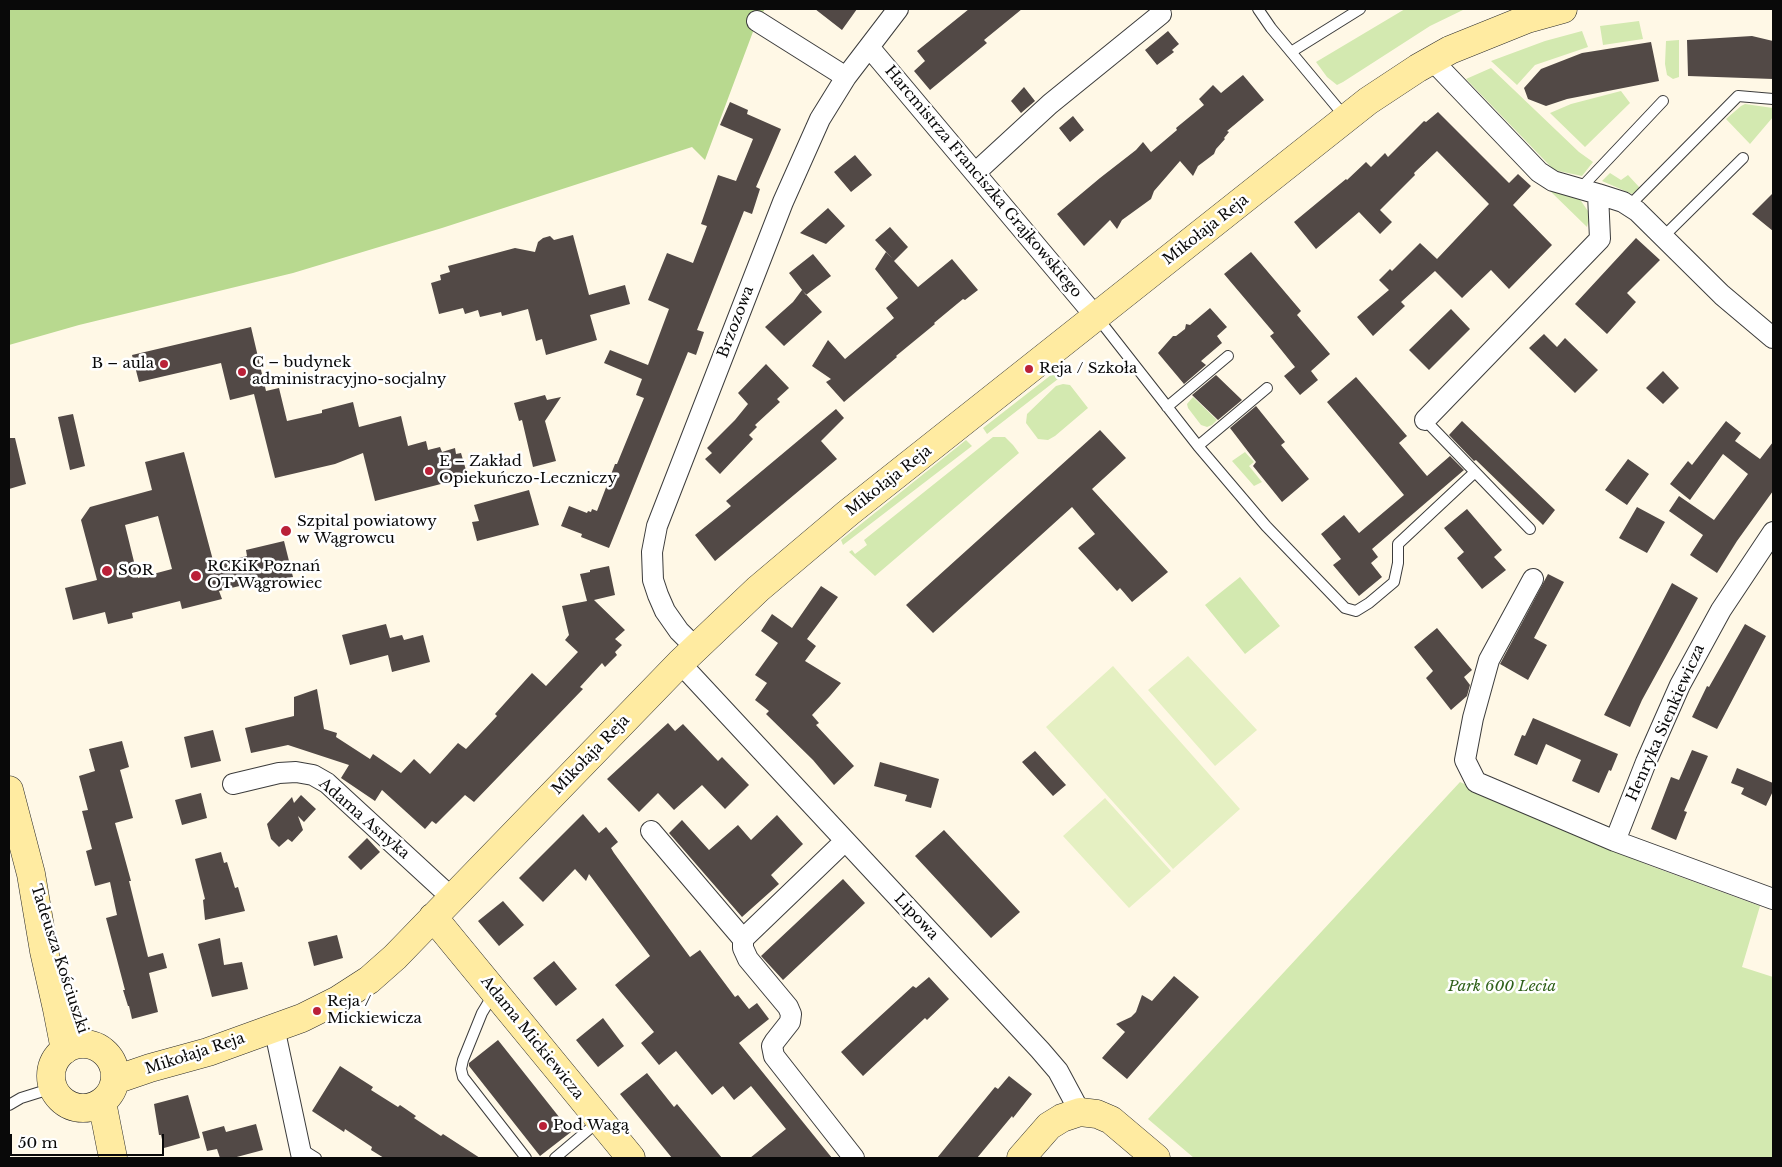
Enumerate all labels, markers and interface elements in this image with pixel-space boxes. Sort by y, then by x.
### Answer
street label: Harcmistrza Franciszka Grajkowskiego [881,62,1085,302]
street label: Mikołaja Reja [1160,191,1252,269]
street label: Brzozowa [714,284,758,360]
place label: C – budynek administracyjno-socjalny [252,354,446,389]
place label: B – aula [91,355,154,373]
marker: B – aula [158,358,170,370]
place label: Reja / Szkoła [1039,360,1137,378]
marker: Reja / Szkoła [1023,363,1035,375]
marker: C – budynek administracyjno-socjalny [236,366,248,378]
street label: Mikołaja Reja [843,442,935,520]
place label: E – Zakład Opiekuńczo-Leczniczy [439,453,617,488]
marker: E – Zakład Opiekuńczo-Leczniczy [423,465,435,477]
place label: Szpital powiatowy w Wągrowcu [297,513,437,548]
marker: Szpital powiatowy w Wągrowcu [279,524,293,538]
place label: RCKiK Poznań OT Wągrowiec [207,558,322,593]
place label: SOR [118,562,153,580]
marker: SOR [100,564,114,578]
marker: RCKiK Poznań OT Wągrowiec [189,569,203,583]
street label: Henryka Sienkiewicza [1623,642,1709,804]
street label: Mikołaja Reja [549,712,633,798]
street label: Adama Asnyka [315,775,413,863]
street label: Tadeusza Kościuszki [26,882,92,1036]
street label: Lipowa [890,890,942,944]
street label: Adama Mickiewicza [477,973,587,1103]
park label: Park 600 Lecia [1448,978,1556,996]
place label: Reja / Mickiewicza [327,993,422,1028]
marker: Reja / Mickiewicza [311,1005,323,1017]
street label: Mikołaja Reja [143,1029,247,1079]
place label: Pod Wagą [553,1117,629,1135]
marker: Pod Wagą [537,1120,549,1132]
scale bar [12,1124,166,1156]
text: 50 m [18,1133,58,1152]

